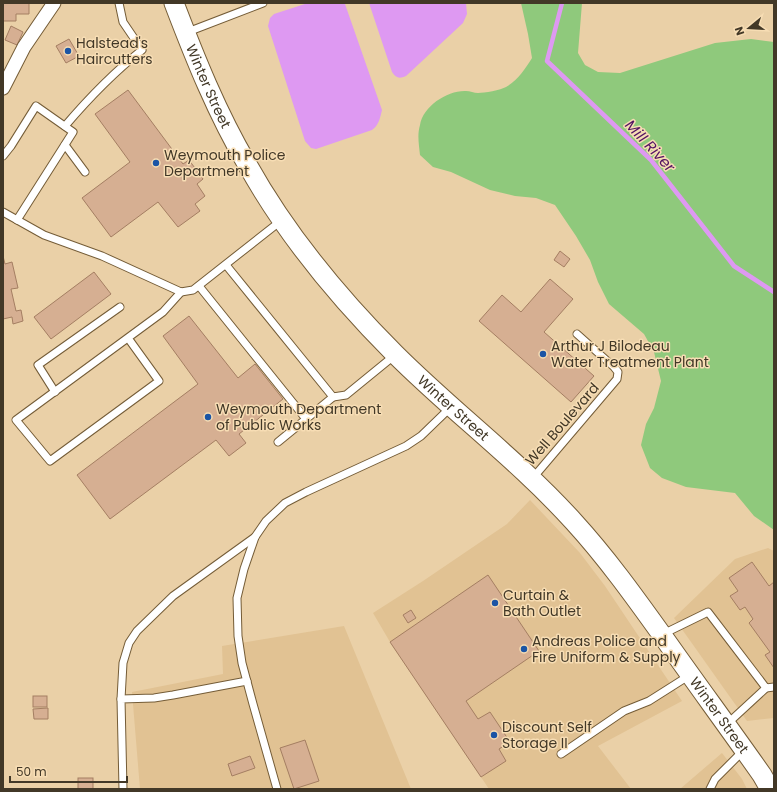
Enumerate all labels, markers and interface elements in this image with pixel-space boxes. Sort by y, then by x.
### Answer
north arrow [729,8,769,48]
text: N [731,25,748,38]
place label: Halstead's Haircutters [76,33,153,69]
street label: Winter Street [181,41,236,132]
marker: Halstead's Haircutters [63,46,73,56]
water label: Mill River [621,115,680,177]
place label: Weymouth Police Department [164,145,286,181]
marker: Weymouth Police Department [151,158,161,168]
place label: Arthur J Bilodeau Water Treatment Plant [551,336,709,372]
marker: Arthur J Bilodeau Water Treatment Plant [538,349,548,359]
street label: Winter Street [413,371,493,445]
street label: Well Boulevard [520,378,604,470]
place label: Weymouth Department of Public Works [216,399,381,435]
marker: Weymouth Department of Public Works [203,412,213,422]
place label: Curtain & Bath Outlet [503,585,581,621]
marker: Curtain & Bath Outlet [490,598,500,608]
place label: Andreas Police and Fire Uniform & Supply [532,631,681,667]
marker: Andreas Police and Fire Uniform & Supply [519,644,529,654]
street label: Winter Street [685,673,754,757]
place label: Discount Self Storage II [502,717,592,753]
marker: Discount Self Storage II [489,730,499,740]
scale bar [10,758,127,784]
text: 50 m [16,763,47,780]

